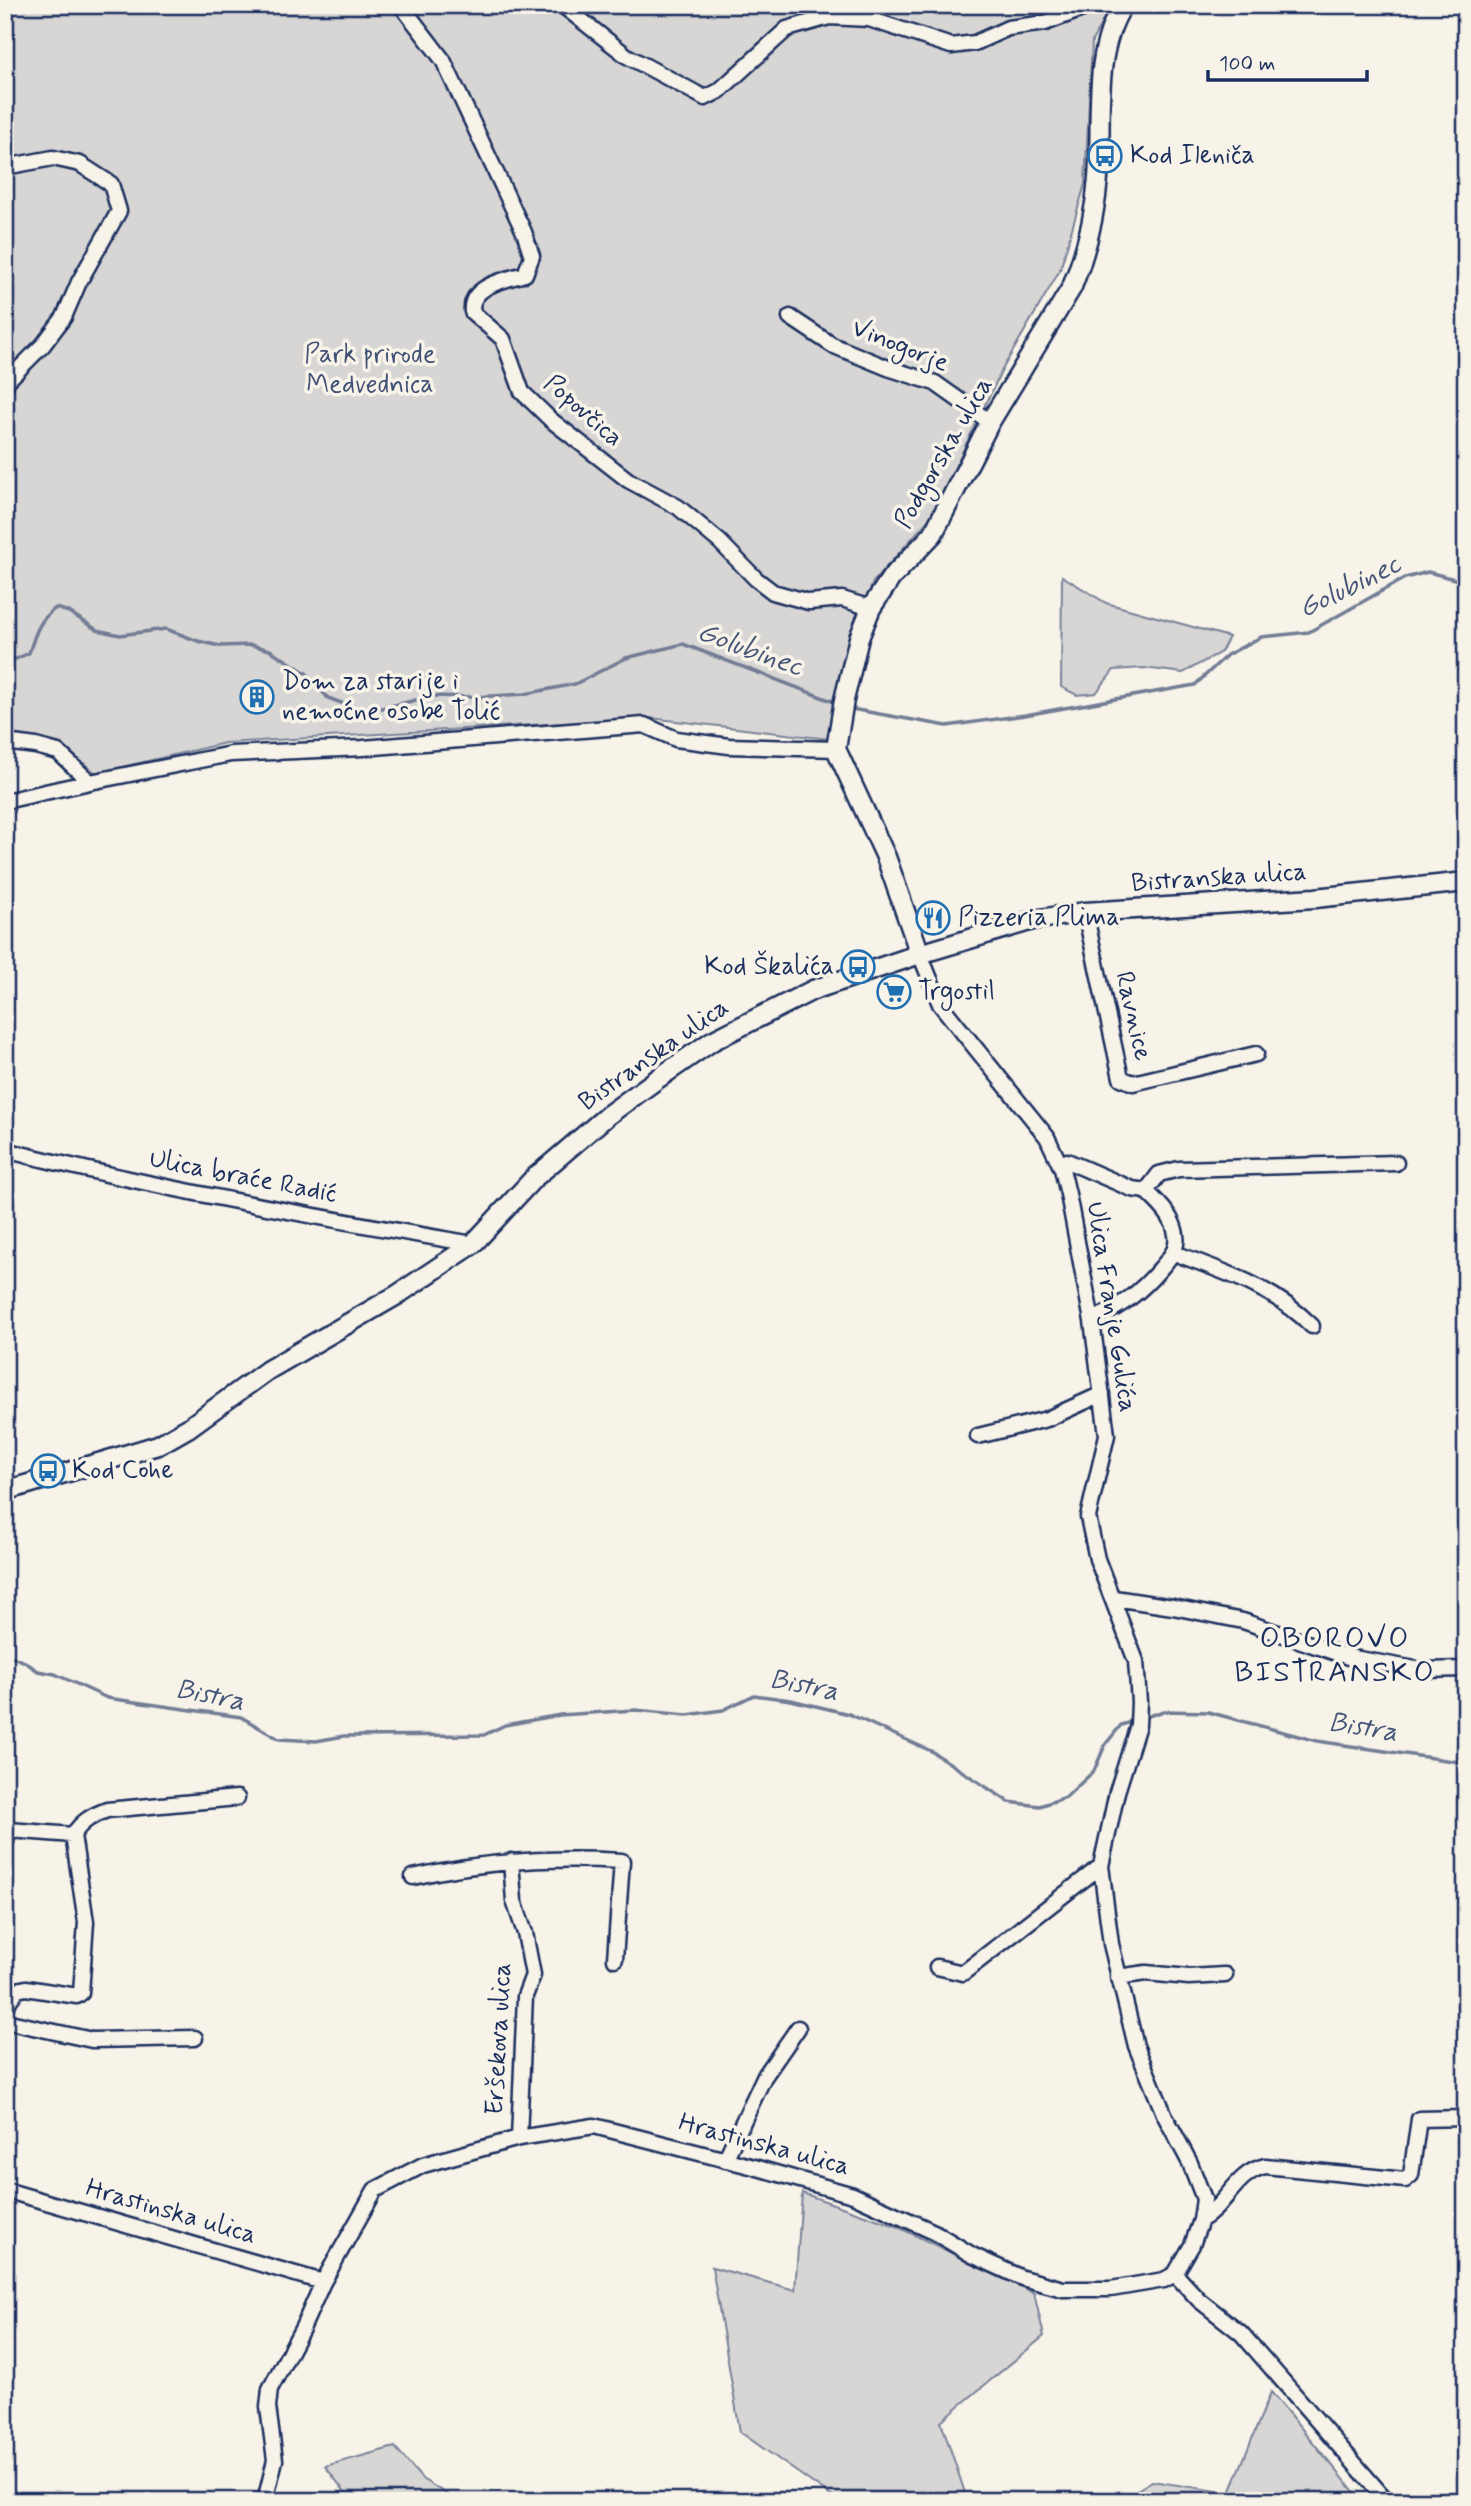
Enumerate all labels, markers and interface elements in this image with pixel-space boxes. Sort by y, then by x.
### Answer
scale bar [1208,38,1368,82]
text: 100 m [1219,50,1275,78]
bus stop icon: Kod Ileniča [1086,137,1124,175]
place label: Kod Ileniča [1130,139,1255,173]
street label: Vinogorje [846,311,954,383]
park label: Park prirode Medvednica [304,338,436,402]
street label: Popovčica [536,367,630,455]
street label: Podgorska ulica [887,371,1003,536]
water label: Golubinec [1293,546,1408,628]
water label: Golubinec [692,614,808,686]
place label: Dom za starije i nemoćne osobe Tolić [282,665,500,729]
building icon: Dom za starije i nemoćne osobe Tolić [238,678,276,716]
street label: Bistranska ulica [1130,855,1308,901]
restaurant icon: Pizzeria Plima [914,899,952,937]
place label: Pizzeria Plima [958,901,1120,935]
bus stop icon: Kod Škalića [839,948,877,986]
place label: Kod Škalića [704,950,834,984]
street label: Ravnice [1106,968,1160,1064]
supermarket icon: Trgostil [875,973,913,1011]
place label: Trgostil [918,975,995,1011]
street label: Bistranska ulica [572,991,736,1119]
street label: Ulica braće Radić [146,1142,340,1212]
street label: Ulica Franje Gulića [1078,1199,1144,1415]
bus stop icon: Kod Cohe [29,1452,67,1490]
place label: Kod Cohe [72,1454,173,1488]
district label: OBOROVO BISTRANSKO [1234,1619,1436,1692]
water label: Bistra [766,1661,842,1711]
water label: Bistra [172,1671,248,1721]
water label: Bistra [1326,1704,1400,1752]
street label: Eršekova ulica [478,1962,520,2116]
street label: Hrastinska ulica [675,2106,853,2184]
street label: Hrastinska ulica [82,2171,260,2253]

